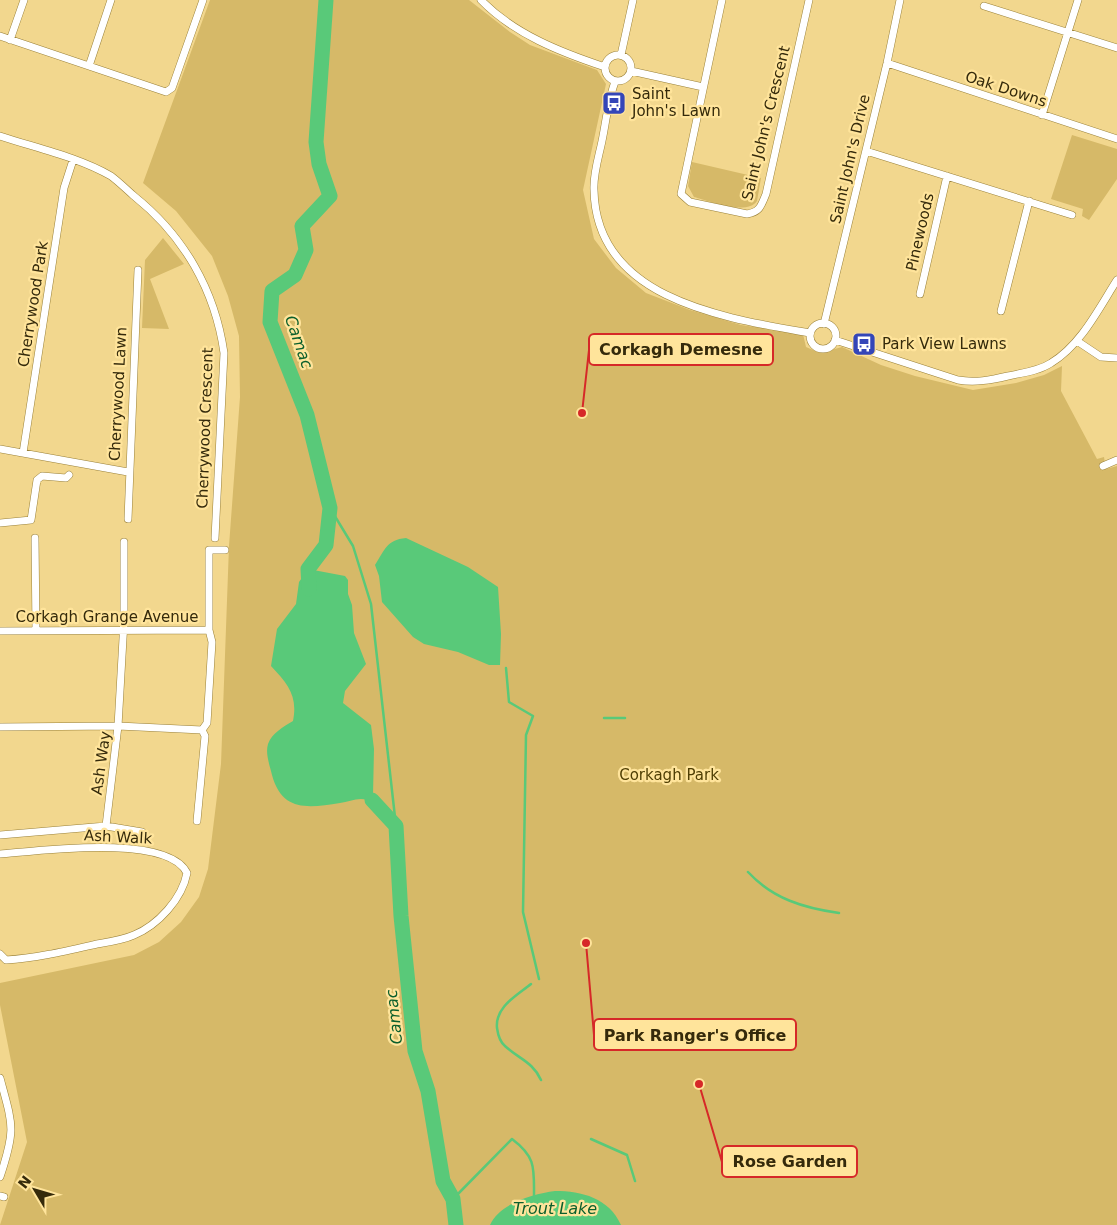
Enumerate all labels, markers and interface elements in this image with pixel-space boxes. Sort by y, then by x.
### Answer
street label: Saint John's Crescent [738,44,794,202]
street label: Oak Downs [963,67,1049,111]
place label: Saint John's Lawn [631,85,721,120]
bus stop icon: Saint John's Lawn [601,90,627,116]
street label: Saint John's Drive [826,92,874,226]
street label: Pinewoods [902,191,938,273]
street label: Cherrywood Park [14,239,52,368]
water label: Camac [281,313,317,371]
street label: Cherrywood Lawn [105,326,131,462]
bus stop icon: Park View Lawns [851,331,877,357]
callout: Corkagh Demesne [589,334,773,365]
place label: Park View Lawns [882,335,1007,353]
text: Corkagh Demesne [599,340,763,359]
street label: Cherrywood Crescent [193,347,217,509]
street label: Corkagh Grange Avenue [16,608,198,626]
street label: Ash Way [88,730,114,796]
park label: Corkagh Park [619,766,719,784]
street label: Ash Walk [83,826,153,848]
water label: Camac [382,988,406,1045]
callout: Park Ranger's Office [594,1019,796,1050]
text: Park Ranger's Office [604,1026,786,1045]
callout: Rose Garden [722,1146,857,1177]
text: Rose Garden [733,1152,847,1171]
north arrow [10,1165,60,1215]
text: N [15,1172,35,1192]
water label: Trout Lake [513,1199,597,1218]

